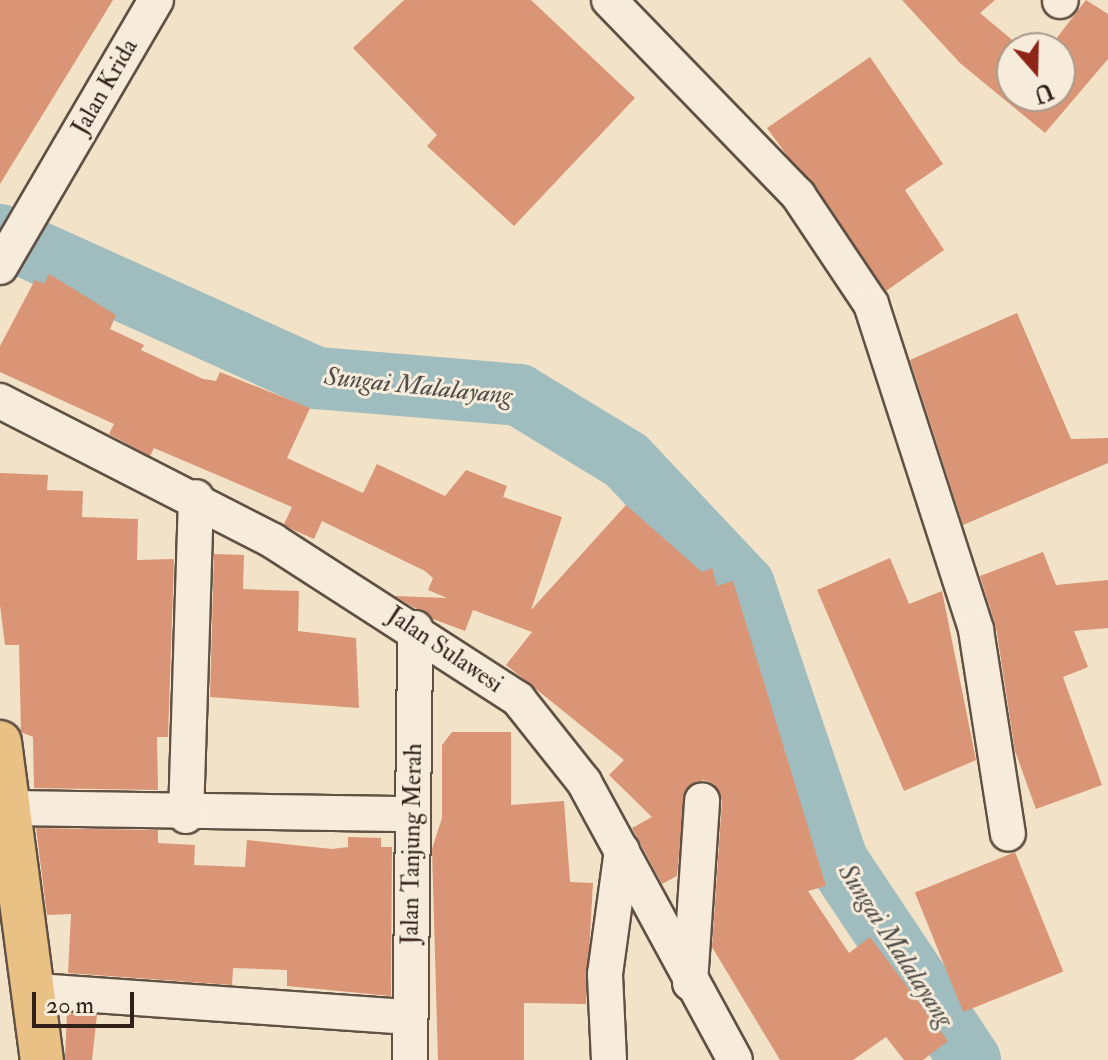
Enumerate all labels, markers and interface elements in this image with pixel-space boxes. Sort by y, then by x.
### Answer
north arrow [996,32,1076,112]
street label: Jalan Krida [66,34,144,140]
text: U [1030,76,1057,109]
water label: Sungai Malalayang [323,362,513,412]
street label: Jalan Sulawesi [382,601,508,699]
street label: Jalan Tanjung Merah [396,743,428,945]
water label: Sungai Malalayang [831,858,959,1034]
scale bar [36,976,138,1026]
text: 20 m [46,990,94,1021]

